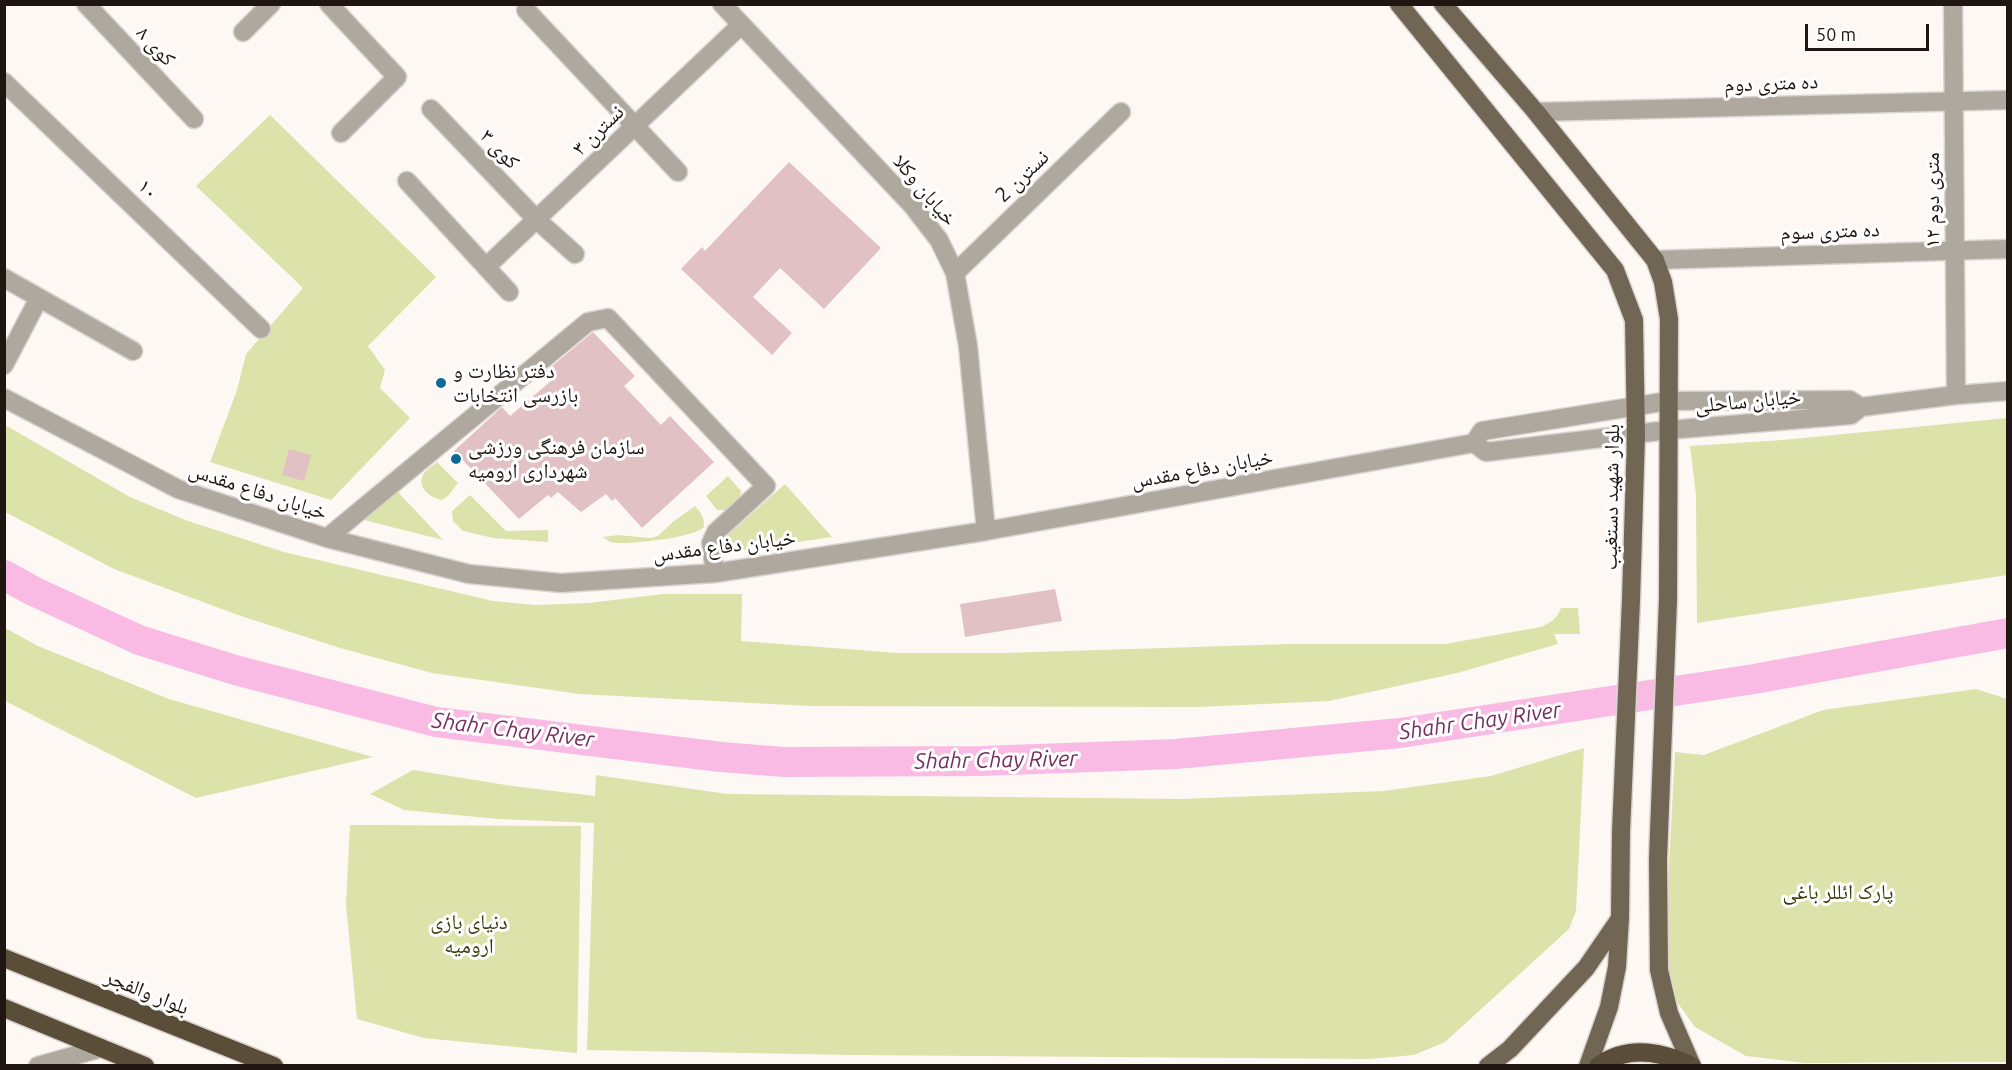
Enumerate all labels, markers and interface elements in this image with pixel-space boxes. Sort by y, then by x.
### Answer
scale bar [1808,12,1932,50]
street label: کوی ۸ [131,21,181,71]
text: 50 m [1816,24,1856,44]
street label: ده متری دوم [1723,69,1819,97]
street label: نسترن ۳ [567,99,629,161]
street label: کوی ۳ [475,124,525,174]
street label: نسترن 2 [990,144,1054,208]
street label: خیابان وکلا [888,149,962,231]
street label: ۱۲ متری دوم [1919,152,1945,248]
street label: ۱۰ [132,173,164,205]
street label: ده متری سوم [1780,217,1880,245]
place label: دفتر نظارت و بازرسی انتخابات [453,358,578,408]
marker: دفتر نظارت و بازرسی انتخابات [434,376,448,390]
street label: خیابان ساحلی [1694,384,1802,418]
street label: بلوار شهید دستغیب [1597,424,1625,570]
place label: سازمان فرهنگی ورزشی شهرداری ارومیه [468,434,645,484]
street label: خیابان دفاع مقدس [1129,444,1275,494]
marker: سازمان فرهنگی ورزشی شهرداری ارومیه [449,452,463,466]
street label: خیابان دفاع مقدس [186,457,330,525]
street label: خیابان دفاع مقدس [651,525,797,567]
water label: Shahr Chay River [1397,697,1563,745]
water label: Shahr Chay River [430,707,596,753]
water label: Shahr Chay River [914,745,1078,775]
park label: پارک ائللر باغی [1782,879,1894,905]
park label: دنیای بازی ارومیه [430,909,508,959]
street label: بلوار والفجر [101,964,193,1020]

